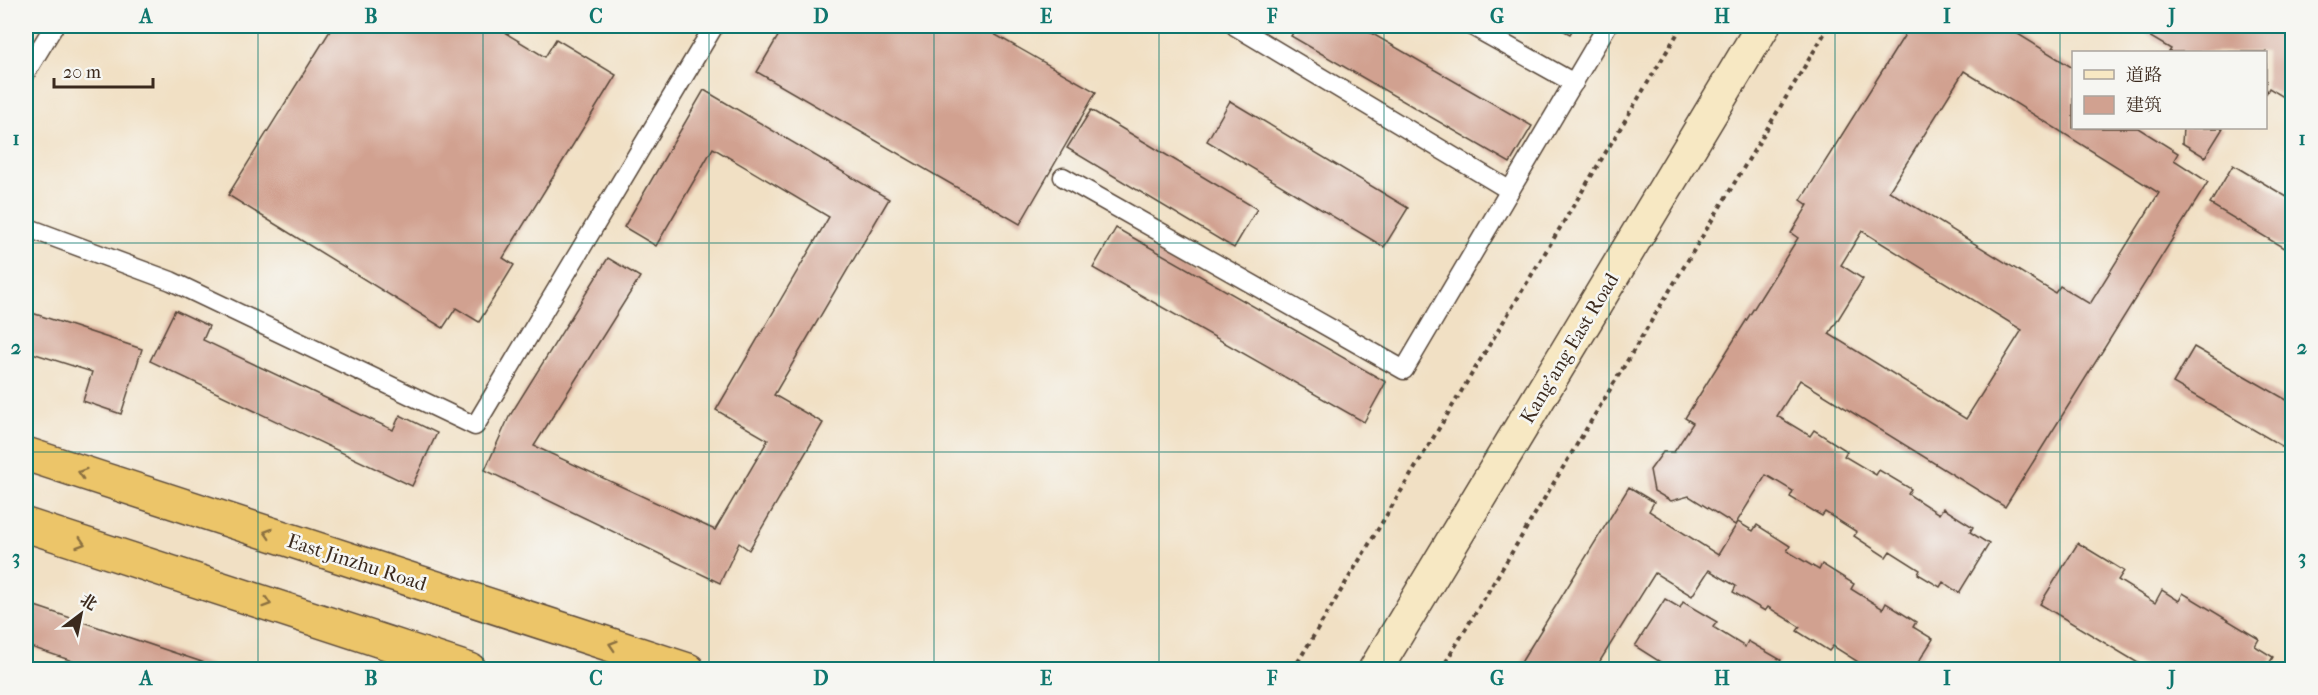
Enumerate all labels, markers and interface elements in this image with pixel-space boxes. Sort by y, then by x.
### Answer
text: A [138,5,154,28]
text: B [364,5,378,28]
text: C [589,5,603,28]
text: D [813,5,829,28]
text: E [1040,5,1052,28]
text: F [1266,5,1278,28]
text: G [1490,5,1504,28]
text: H [1714,5,1730,28]
text: I [1943,5,1951,28]
text: J [2166,5,2176,28]
scale bar [54,51,153,89]
legend [2072,51,2267,129]
text: 20 m [63,62,101,83]
text: 道路 [2126,65,2162,86]
text: 建筑 [2126,95,2162,116]
text: 1 [12,127,20,150]
text: 1 [2298,127,2306,150]
street label: Kang'ang East Road [1516,268,1624,427]
text: 2 [11,336,21,359]
text: 2 [2297,336,2307,359]
one-way arrow [77,468,88,480]
one-way arrow [263,528,274,540]
street label: East Jinzhu Road [284,529,430,596]
one-way arrow [75,535,86,548]
text: 3 [12,546,20,569]
text: 3 [2298,546,2306,569]
north arrow [51,584,111,644]
text: 北 [77,589,101,614]
one-way arrow [261,596,272,608]
one-way arrow [608,640,619,652]
text: A [138,667,154,690]
text: B [364,667,378,690]
text: C [589,667,603,690]
text: D [813,667,829,690]
text: E [1040,667,1052,690]
text: F [1266,667,1278,690]
text: G [1490,667,1504,690]
text: H [1714,667,1730,690]
text: I [1943,667,1951,690]
text: J [2166,667,2176,690]

